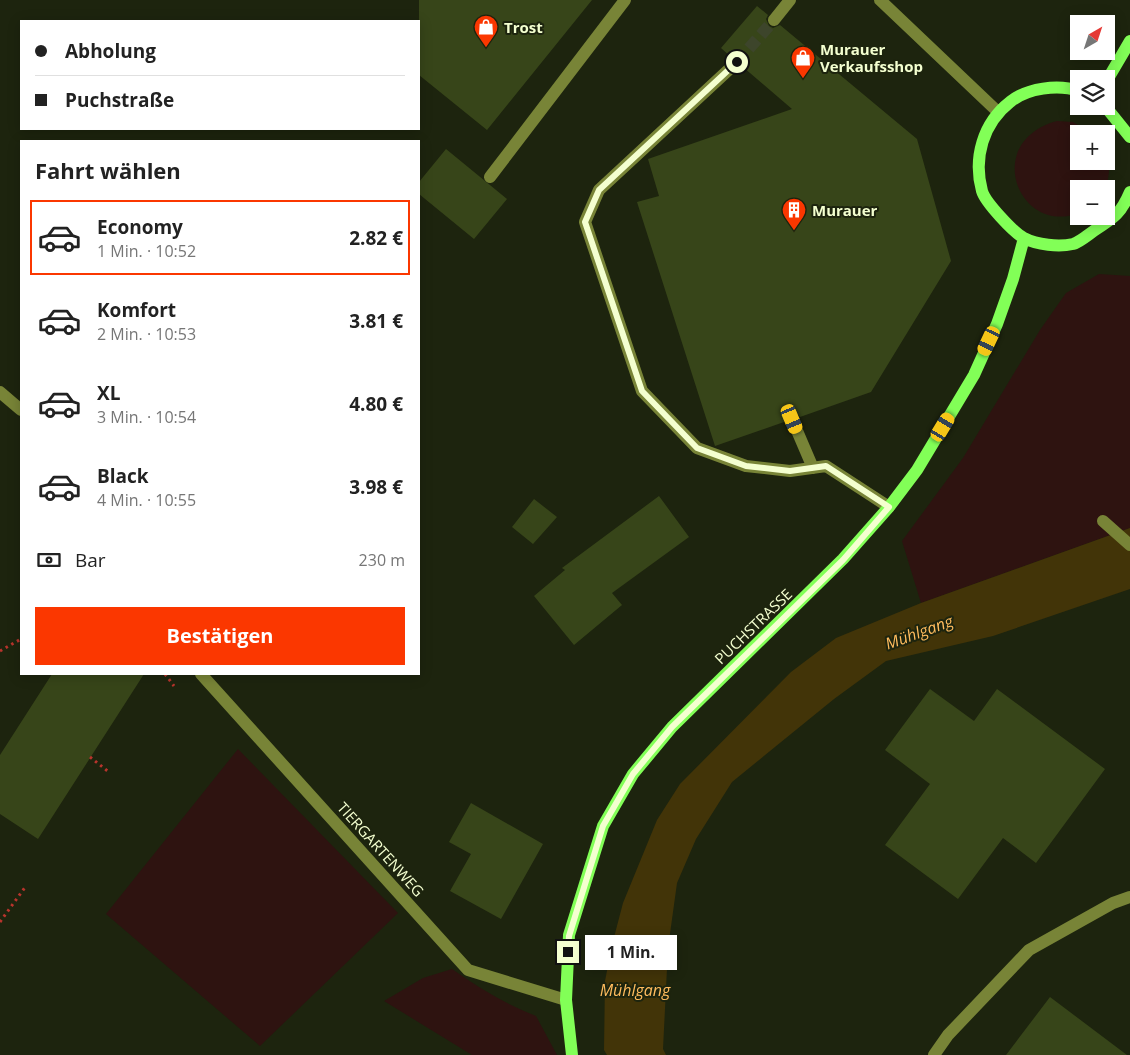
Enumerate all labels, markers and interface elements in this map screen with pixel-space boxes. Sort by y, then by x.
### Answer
shop icon: Trost [473,14,499,48]
north arrow [1070,15,1115,60]
map controls [1070,15,1115,225]
place label: Trost [504,17,543,37]
text: Abholung [65,38,156,64]
place label: Murauer Verkaufsshop [820,39,923,76]
shop icon: Murauer Verkaufsshop [790,45,816,79]
route start [726,51,748,73]
button: layers [1070,70,1115,115]
text: Puchstraße [65,87,174,113]
button: + [1070,125,1115,170]
text: Fahrt wählen [35,155,181,185]
button: − [1070,180,1115,225]
building icon: Murauer [781,197,807,231]
place label: Murauer [812,200,878,220]
text: Economy [97,214,183,240]
icon: car [37,215,82,260]
text: 2.82 € [349,225,403,251]
text: 1 Min. · 10:52 [97,240,196,262]
text: Komfort [97,297,176,323]
icon: car [37,298,82,343]
text: 3.81 € [349,308,403,334]
text: 2 Min. · 10:53 [97,323,196,345]
car [975,324,1002,358]
text: XL [97,380,120,406]
icon: car [37,381,82,426]
text: 4.80 € [349,391,403,417]
car [779,402,804,436]
text: 3 Min. · 10:54 [97,406,196,428]
car [928,410,957,444]
text: Black [97,463,149,489]
icon: car [37,464,82,509]
text: 3.98 € [349,474,403,500]
text: 4 Min. · 10:55 [97,489,196,511]
icon: cash [35,546,63,574]
text: Bar [75,547,106,573]
text: 230 m [359,549,405,571]
street label: PUCHSTRASSE [710,584,796,668]
button: Bestätigen [35,607,405,665]
water label: Mühlgang [882,609,957,654]
street label: TIERGARTENWEG [333,797,429,901]
callout: 1 Min. [586,934,678,970]
route end [557,941,579,963]
text: 1 Min. [607,941,655,963]
water label: Mühlgang [600,979,671,1001]

